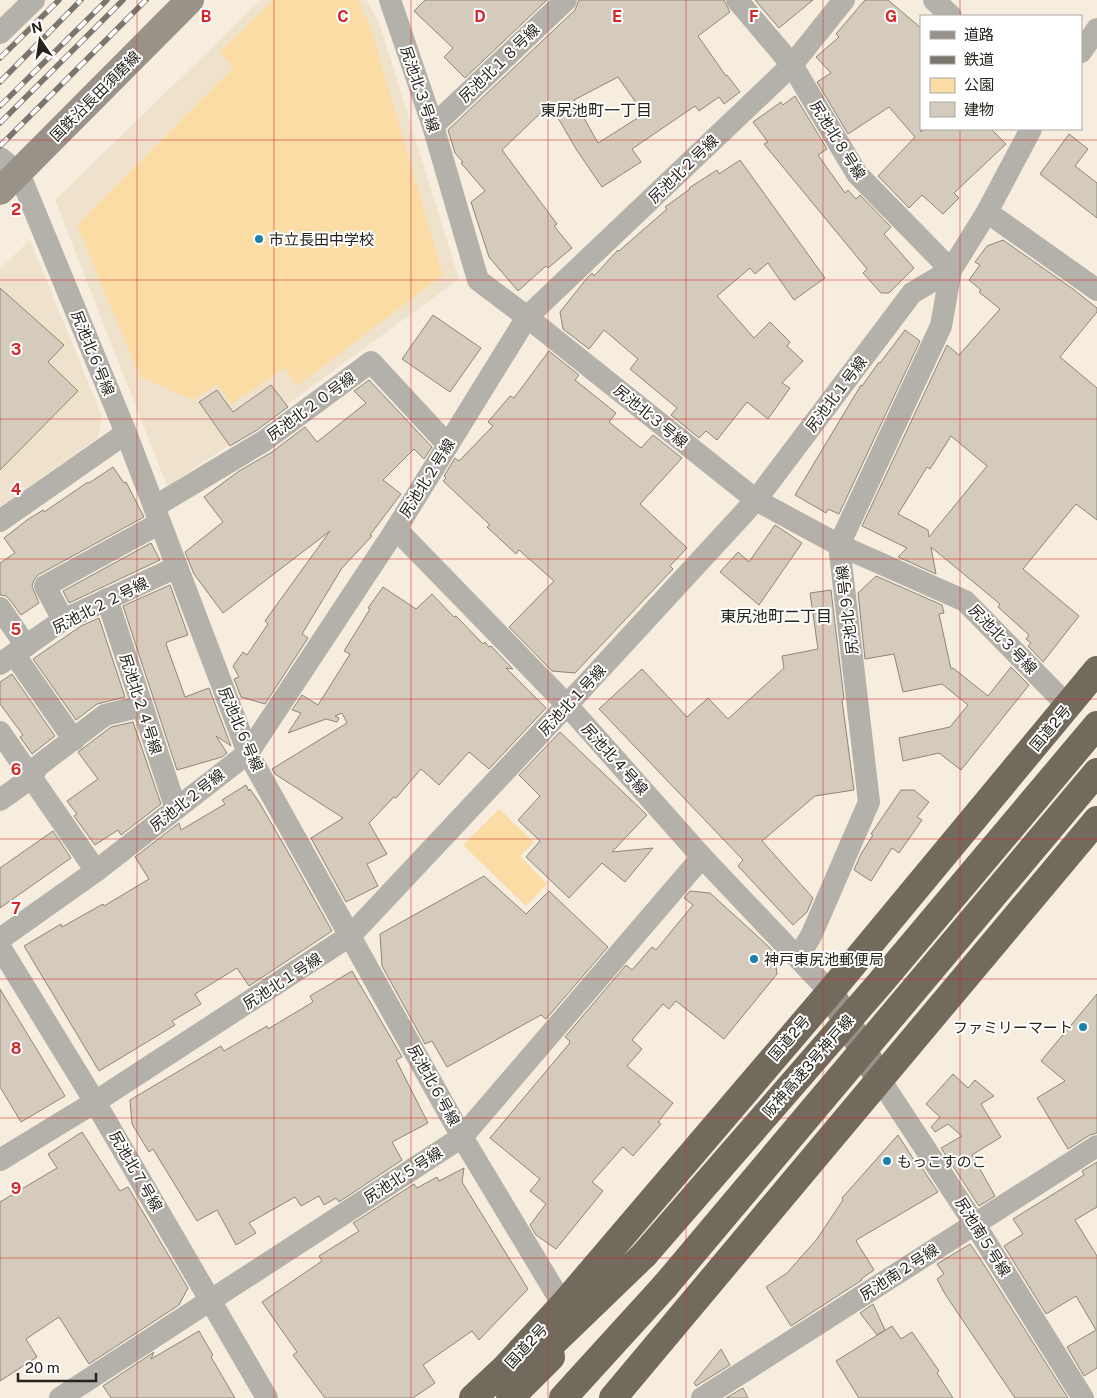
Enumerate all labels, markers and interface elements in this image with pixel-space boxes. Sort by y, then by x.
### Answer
text: B [201,7,212,26]
text: C [337,7,349,26]
text: D [474,7,486,26]
text: E [612,7,622,26]
text: F [749,7,759,26]
text: G [885,7,897,26]
north arrow [15,15,65,65]
legend [920,15,1082,130]
text: N [30,18,44,36]
street label: 尻池北１８号線 [455,20,543,106]
text: 道路 [964,26,994,43]
street label: 尻池北３号線 [397,44,443,134]
street label: 国鉄沿長田須磨線 [47,48,143,144]
text: 鉄道 [964,51,994,68]
text: 公園 [964,76,994,93]
street label: 尻池北８号線 [807,97,869,183]
district label: 東尻池町一丁目 [540,101,652,120]
text: 建物 [964,101,994,118]
street label: 尻池北２号線 [645,132,721,206]
text: 2 [11,200,21,219]
place label: 市立長田中学校 [269,231,374,248]
marker: 市立長田中学校 [253,233,265,245]
street label: 尻池北６号線 [68,308,118,398]
text: 3 [11,340,21,359]
street label: 尻池北１号線 [802,353,870,435]
street label: 尻池北２０号線 [264,368,358,444]
street label: 尻池北３号線 [611,381,691,451]
street label: 尻池北２号線 [396,435,458,521]
text: 4 [11,480,22,499]
street label: 尻池北９号線 [833,564,861,656]
street label: 尻池北２２号線 [49,574,151,636]
street label: 尻池北３号線 [966,601,1040,677]
district label: 東尻池町二丁目 [720,607,832,626]
text: 5 [11,620,22,639]
street label: 尻池北２４号線 [117,651,165,757]
street label: 尻池北１号線 [535,661,609,739]
street label: 尻池北６号線 [216,684,266,774]
street label: 国道2号 [1026,702,1074,754]
street label: 尻池北４号線 [579,720,651,798]
text: 6 [11,760,21,779]
street label: 尻池北２号線 [146,766,228,834]
text: 7 [11,899,21,918]
street label: 尻池北１号線 [240,949,324,1013]
place label: 神戸東尻池郵便局 [764,951,884,968]
marker: 神戸東尻池郵便局 [748,953,760,965]
street label: 阪神高速3号神戸線 [759,1012,857,1120]
street label: 国道2号 [765,1012,813,1064]
place label: ファミリーマート [953,1019,1073,1036]
marker: ファミリーマート [1077,1021,1089,1033]
text: 8 [11,1039,22,1058]
street label: 尻池北６号線 [405,1042,463,1128]
street label: 尻池北７号線 [106,1128,166,1214]
street label: 尻池北５号線 [361,1143,445,1207]
place label: もっこすのこ [897,1153,987,1170]
marker: もっこすのこ [881,1155,893,1167]
text: 9 [11,1179,21,1198]
street label: 尻池南５号線 [952,1194,1014,1280]
street label: 尻池南２号線 [857,1240,941,1304]
street label: 国道2号 [501,1320,551,1372]
scale bar [18,1350,95,1382]
text: 20 m [25,1359,60,1376]

